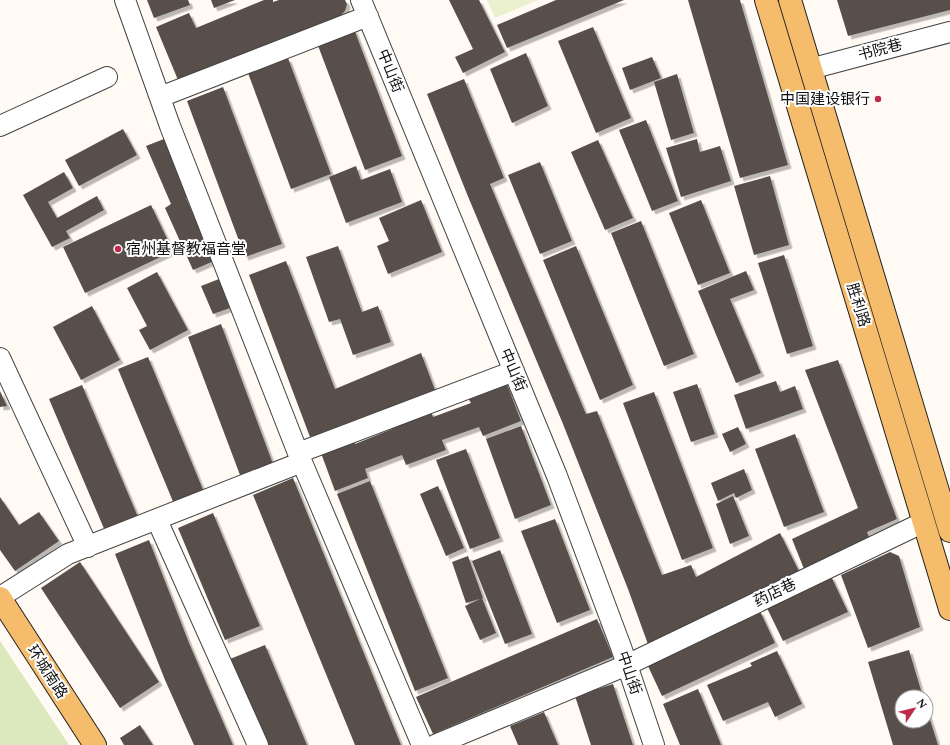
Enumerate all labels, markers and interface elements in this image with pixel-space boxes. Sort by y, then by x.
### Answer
street label: 书院巷 [855,33,905,67]
street label: 中山街 [371,46,409,96]
place label: 中国建设银行 [780,88,870,111]
marker: 中国建设银行 [873,94,883,104]
place label: 宿州基督教福音堂 [126,238,246,261]
marker: 宿州基督教福音堂 [113,244,123,254]
street label: 胜利路 [840,280,876,330]
street label: 中山街 [494,345,532,395]
street label: 药店巷 [750,573,800,613]
street label: 环城南路 [21,641,73,703]
street label: 中山街 [611,648,647,698]
north arrow [894,689,934,729]
text: N [912,695,931,712]

